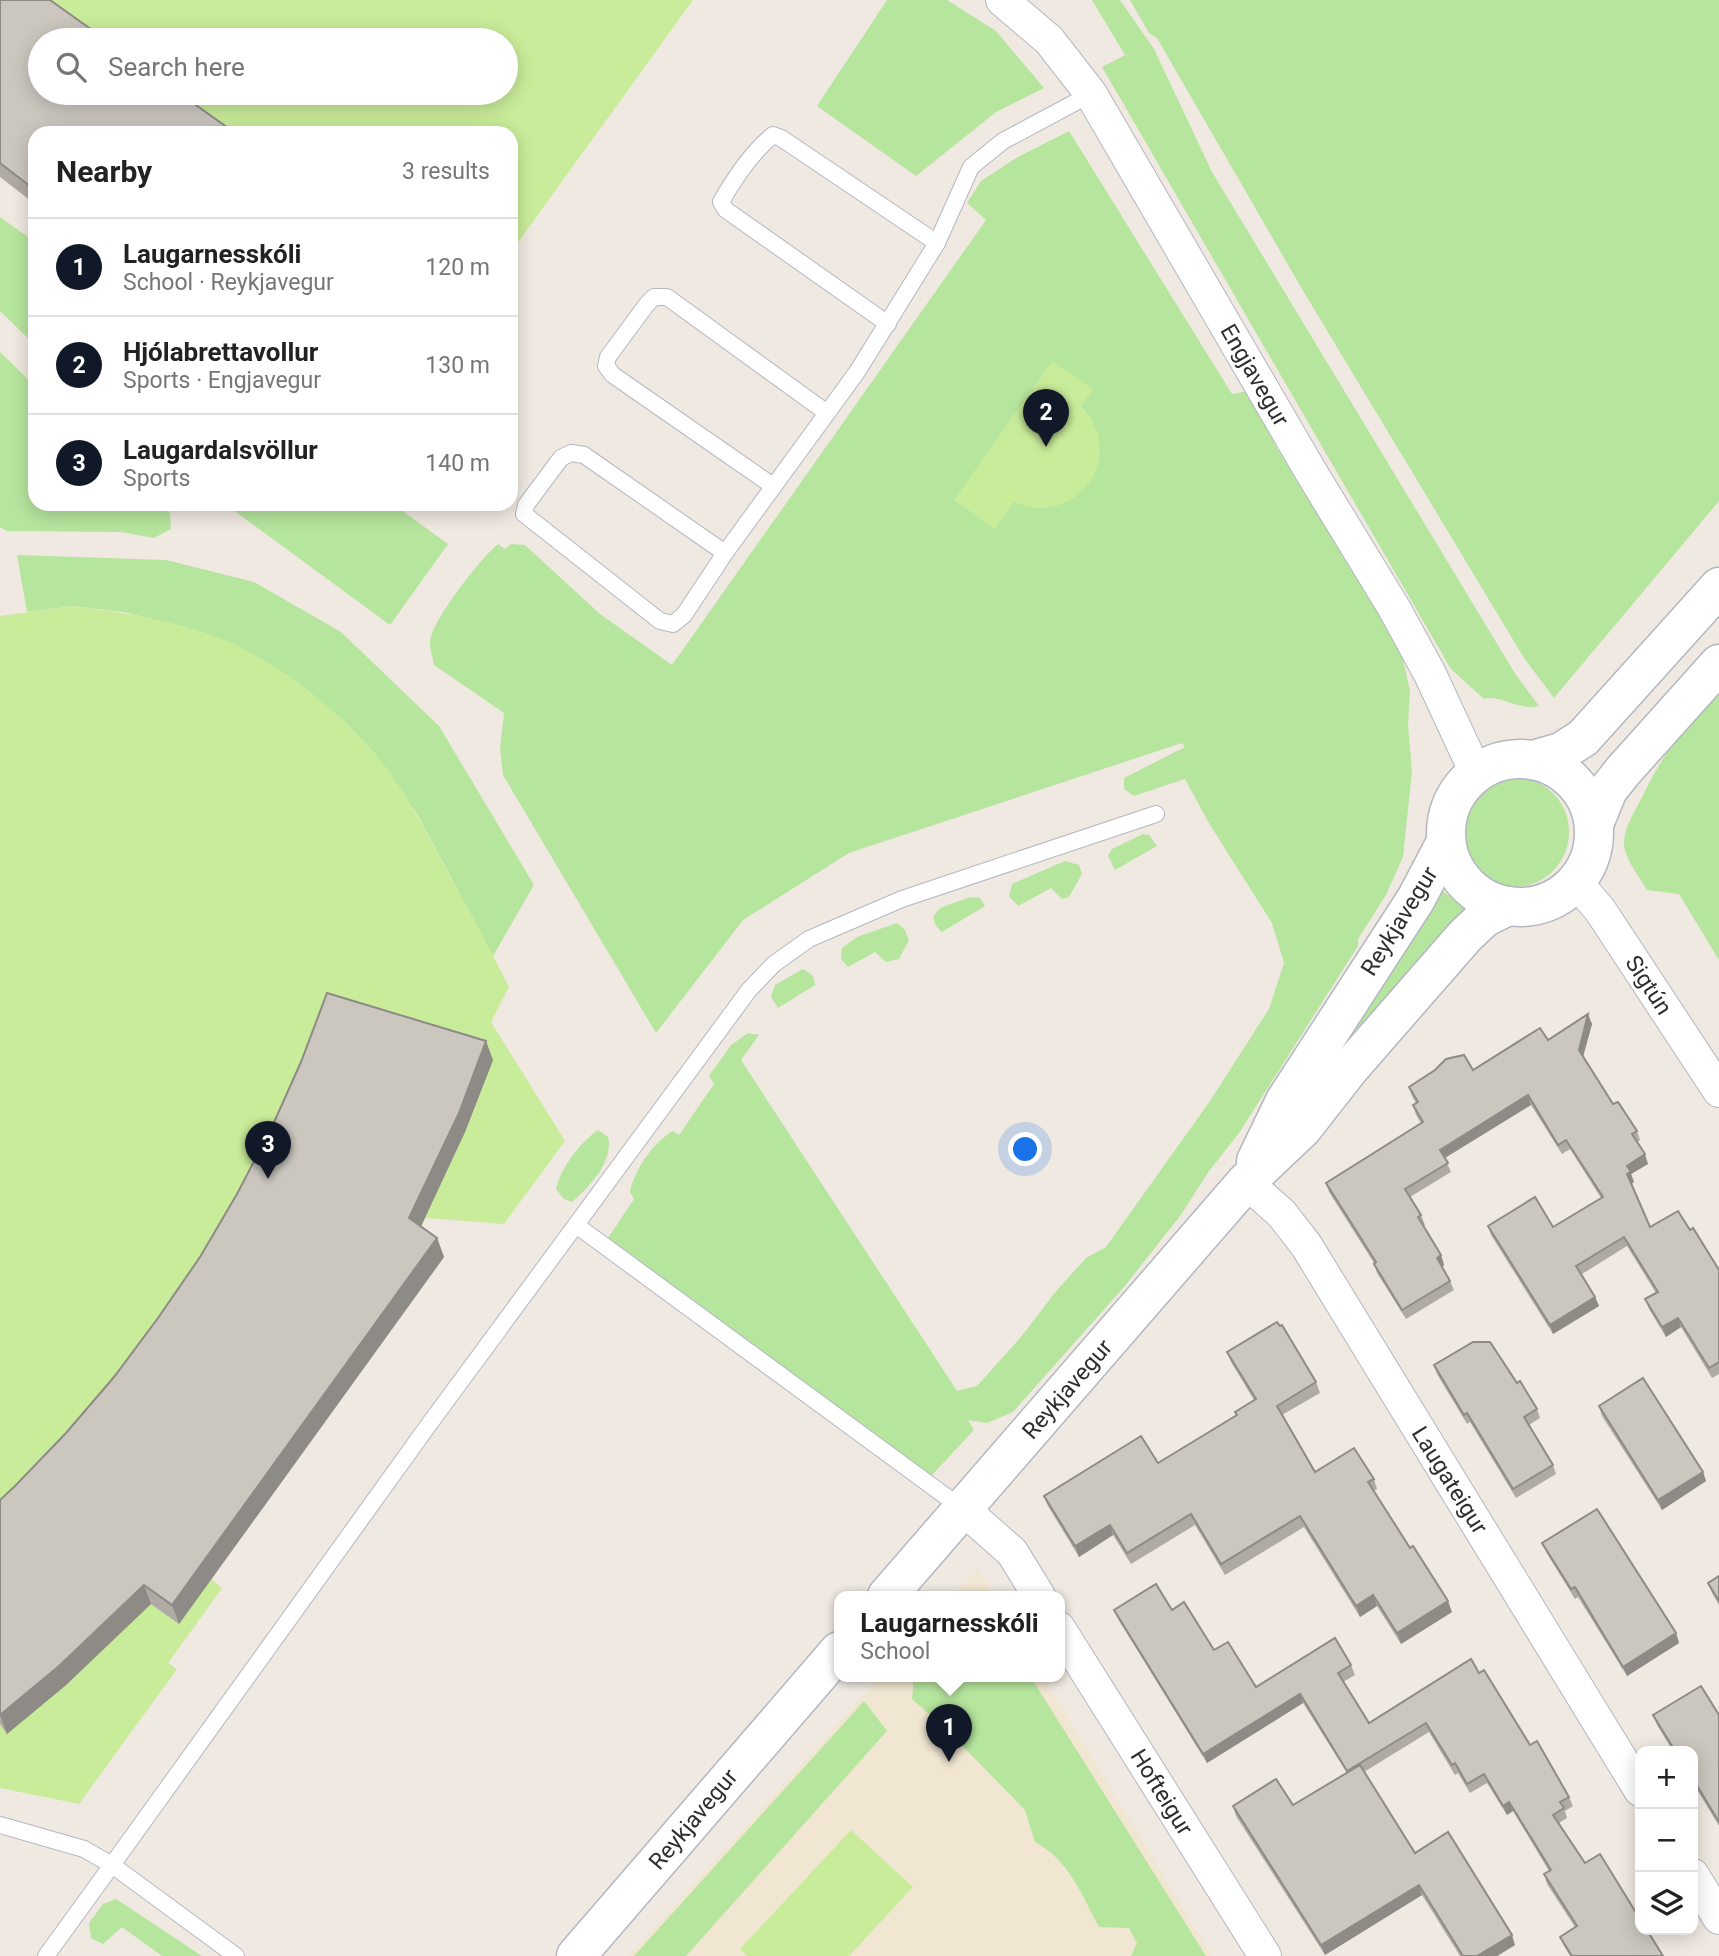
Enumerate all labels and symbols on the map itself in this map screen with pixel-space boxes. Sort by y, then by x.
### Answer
street label: Engjavegur [1215,320,1295,431]
pin: 2 [1023,389,1069,447]
street label: Reykjavegur [1355,862,1444,981]
street label: Sigtún [1620,951,1678,1020]
pin: 3 [245,1121,291,1179]
your location [1008,1132,1042,1166]
street label: Reykjavegur [1017,1334,1118,1445]
street label: Laugateigur [1406,1421,1493,1539]
pin: 1 [926,1704,972,1762]
street label: Hofteigur [1125,1744,1199,1840]
street label: Reykjavegur [643,1763,743,1875]

